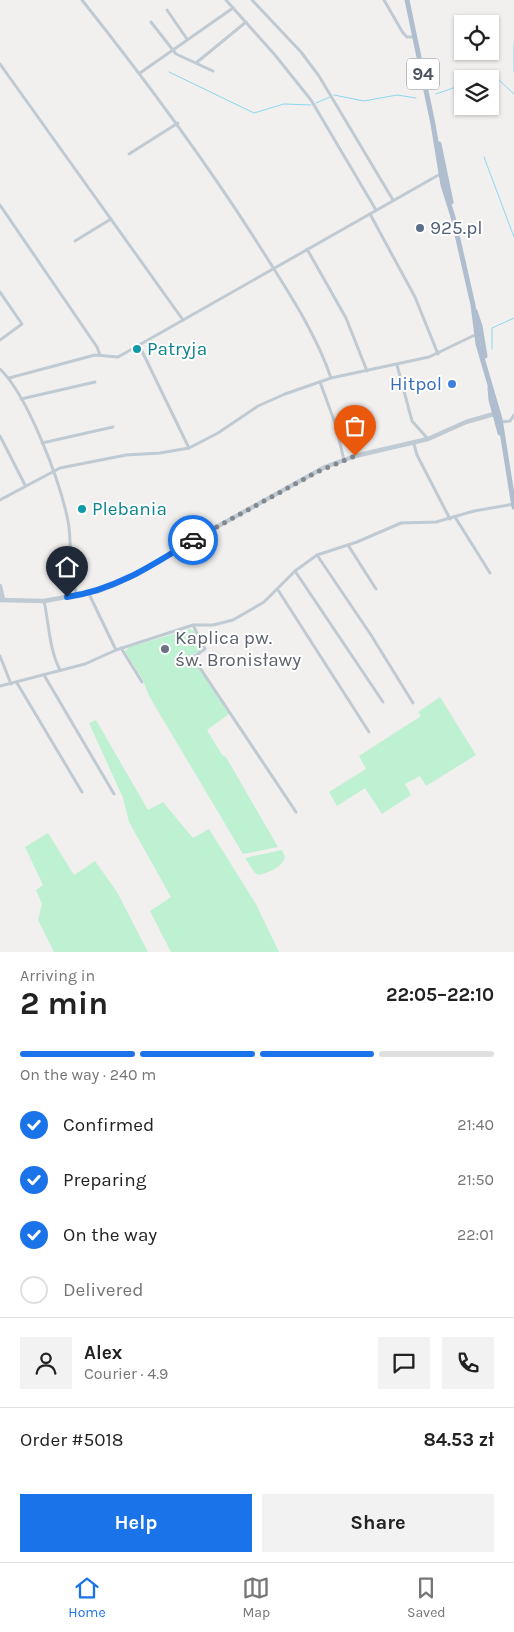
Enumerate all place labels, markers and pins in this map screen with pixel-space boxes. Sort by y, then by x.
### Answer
place label: 925.pl [430,217,483,239]
marker: 925.pl [414,222,426,234]
place label: Patryja [147,338,207,360]
marker: Patryja [131,343,143,355]
place label: Hitpol [390,373,442,395]
marker: Hitpol [446,378,458,390]
pin [334,405,376,456]
place label: Plebania [92,498,167,520]
marker: Plebania [76,503,88,515]
pin [46,546,88,597]
place label: Kaplica pw. św. Bronisławy [175,627,301,671]
marker: Kaplica pw. św. Bronisławy [159,643,171,655]

